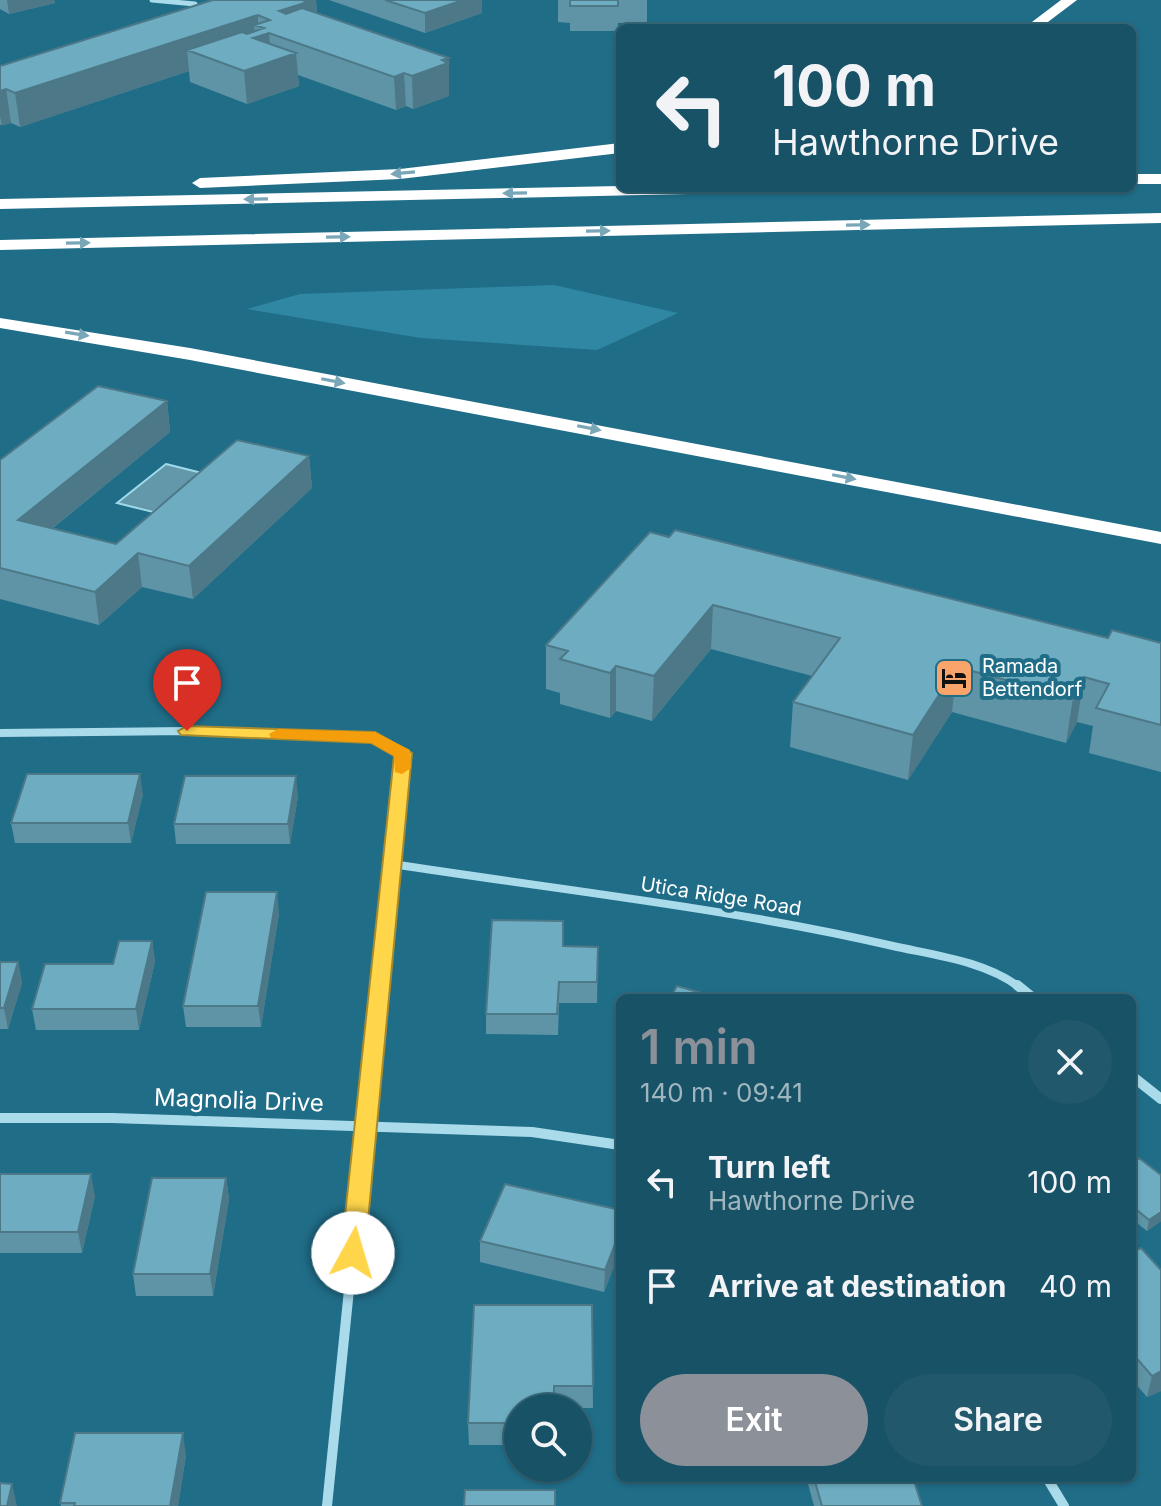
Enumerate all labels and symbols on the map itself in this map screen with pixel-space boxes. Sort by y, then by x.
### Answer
one-way arrow [390,167,415,180]
one-way arrow [502,187,527,199]
one-way arrow [243,192,268,205]
one-way arrow [846,219,871,232]
one-way arrow [586,225,611,238]
one-way arrow [326,231,351,243]
one-way arrow [66,237,91,249]
one-way arrow [65,329,90,341]
one-way arrow [321,375,346,387]
one-way arrow [576,422,601,435]
one-way arrow [832,472,857,484]
pin [153,649,221,731]
place label: Ramada Bettendorf [982,654,1083,701]
hotel icon: Ramada Bettendorf [933,657,975,699]
street label: Utica Ridge Road [639,871,803,921]
street label: Magnolia Drive [154,1083,324,1117]
position arrow [311,1211,395,1295]

